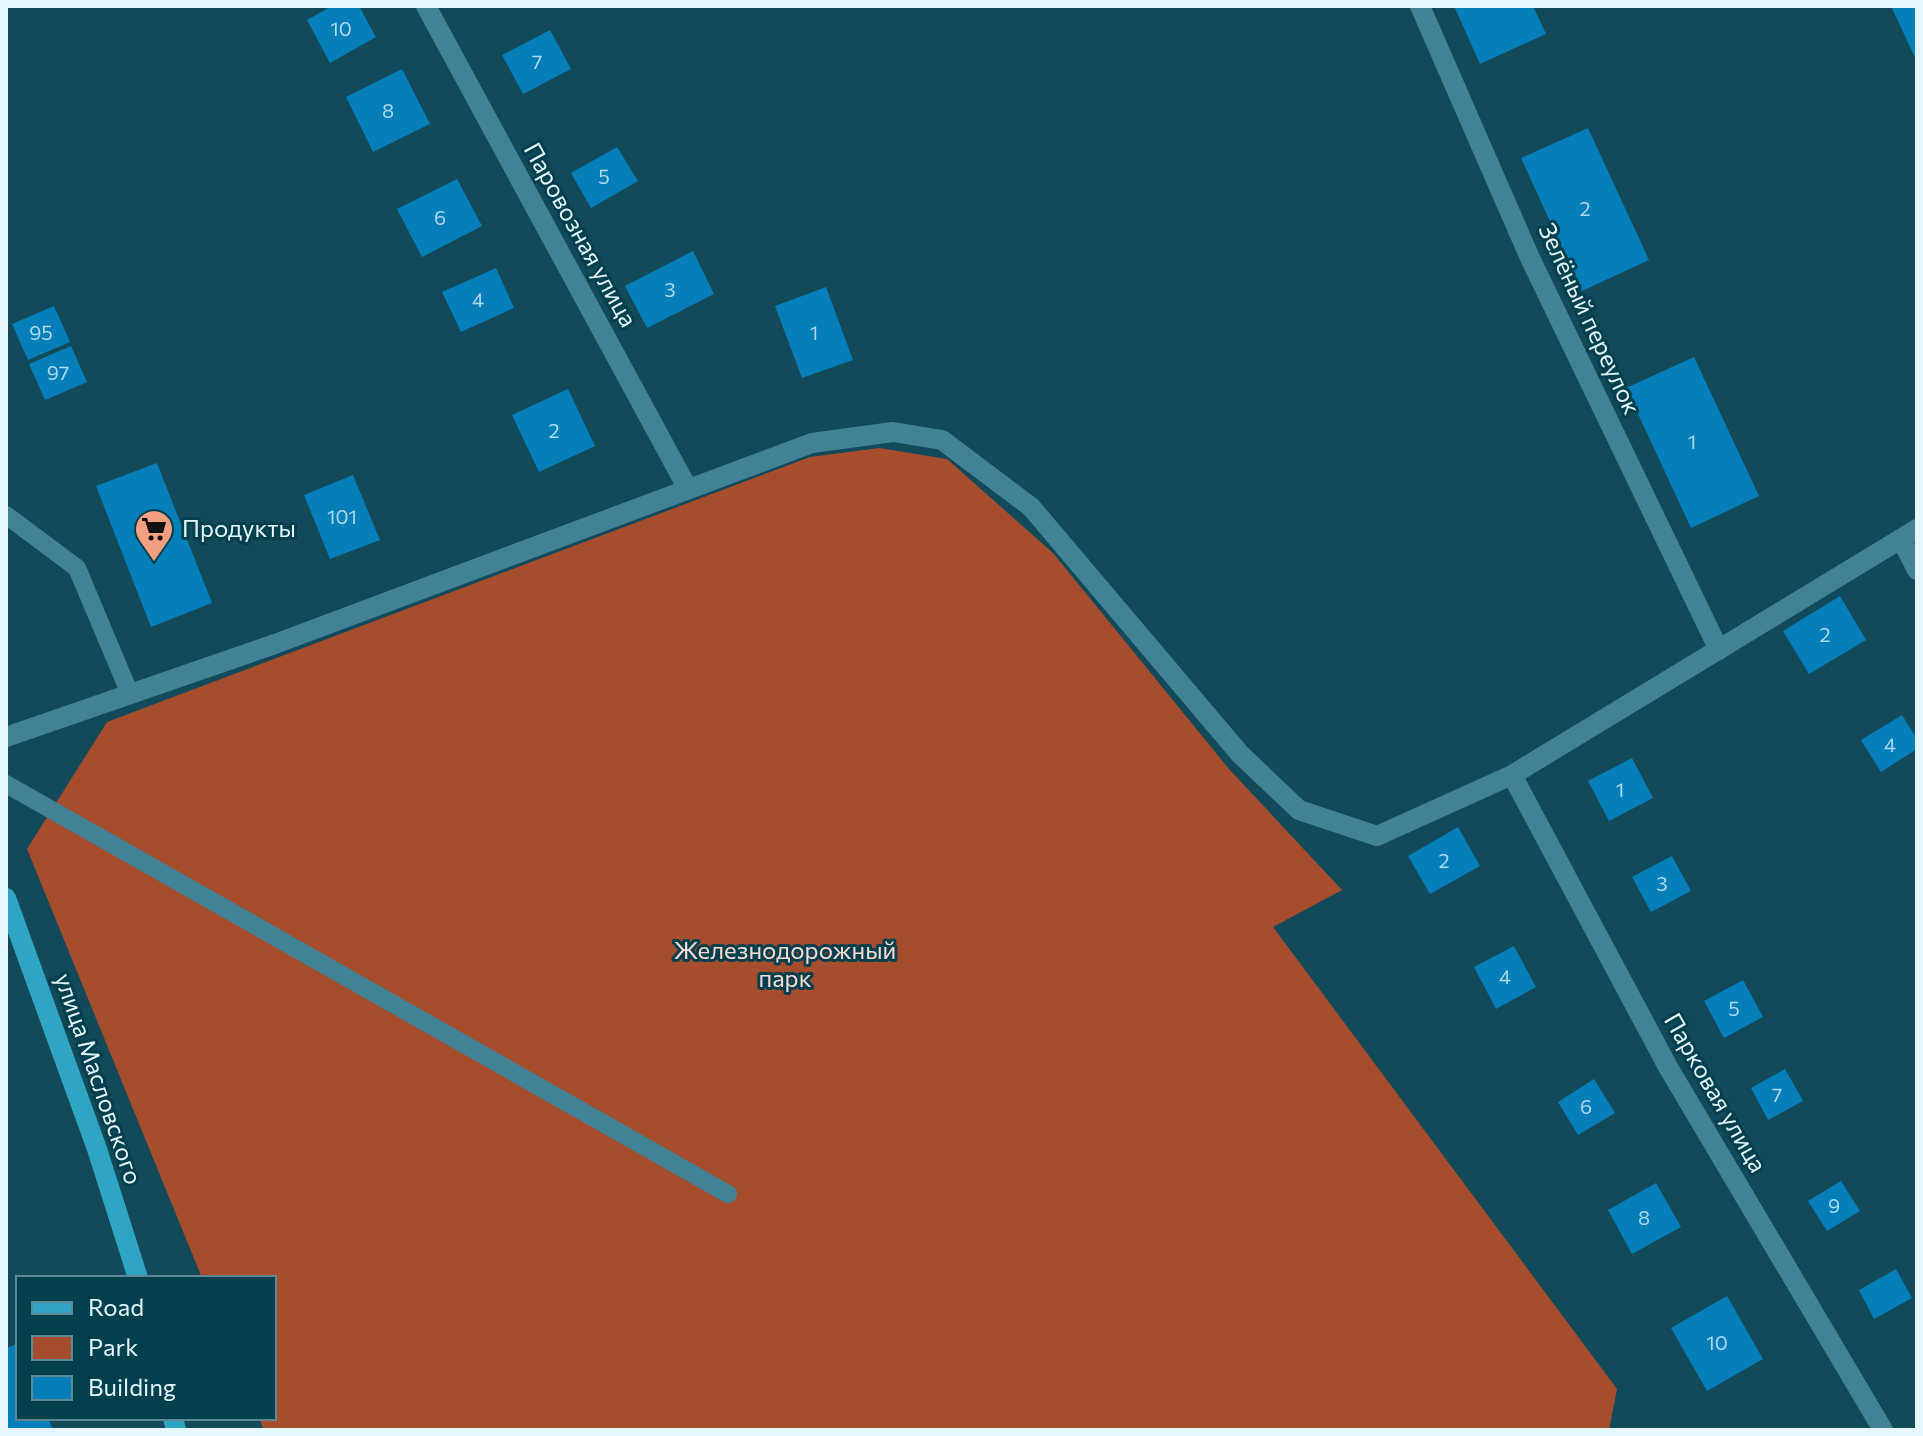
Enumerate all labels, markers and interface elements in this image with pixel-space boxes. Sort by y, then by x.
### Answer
house number: 10 [330,16,352,40]
house number: 7 [532,49,542,73]
house number: 8 [382,98,394,122]
street label: Паровозная улица [519,137,644,332]
house number: 5 [598,164,610,188]
house number: 2 [1579,196,1591,220]
house number: 6 [434,205,446,229]
street label: Зелёный переулок [1533,218,1647,419]
house number: 3 [664,277,676,301]
house number: 4 [472,287,484,311]
house number: 95 [29,320,53,344]
house number: 1 [810,320,818,344]
house number: 97 [47,360,69,384]
house number: 2 [548,418,560,442]
house number: 1 [1688,429,1696,453]
house number: 101 [327,504,357,528]
supermarket icon: Продукты [133,508,175,563]
place label: Продукты [182,513,296,542]
house number: 2 [1819,622,1831,646]
house number: 4 [1884,732,1896,756]
house number: 1 [1616,777,1624,801]
house number: 2 [1438,848,1450,872]
house number: 3 [1656,871,1668,895]
park label: Железнодорожный парк [674,935,896,992]
house number: 4 [1499,964,1511,988]
street label: улица Масловского [50,969,149,1188]
house number: 5 [1728,996,1740,1020]
street label: Парковая улица [1659,1007,1774,1177]
house number: 7 [1772,1082,1782,1106]
house number: 6 [1580,1094,1592,1118]
house number: 9 [1828,1193,1840,1217]
house number: 8 [1638,1205,1650,1229]
legend [16,1276,276,1420]
text: Road [88,1292,144,1321]
house number: 10 [1706,1330,1728,1354]
text: Park [88,1332,138,1361]
text: Building [88,1372,176,1401]

